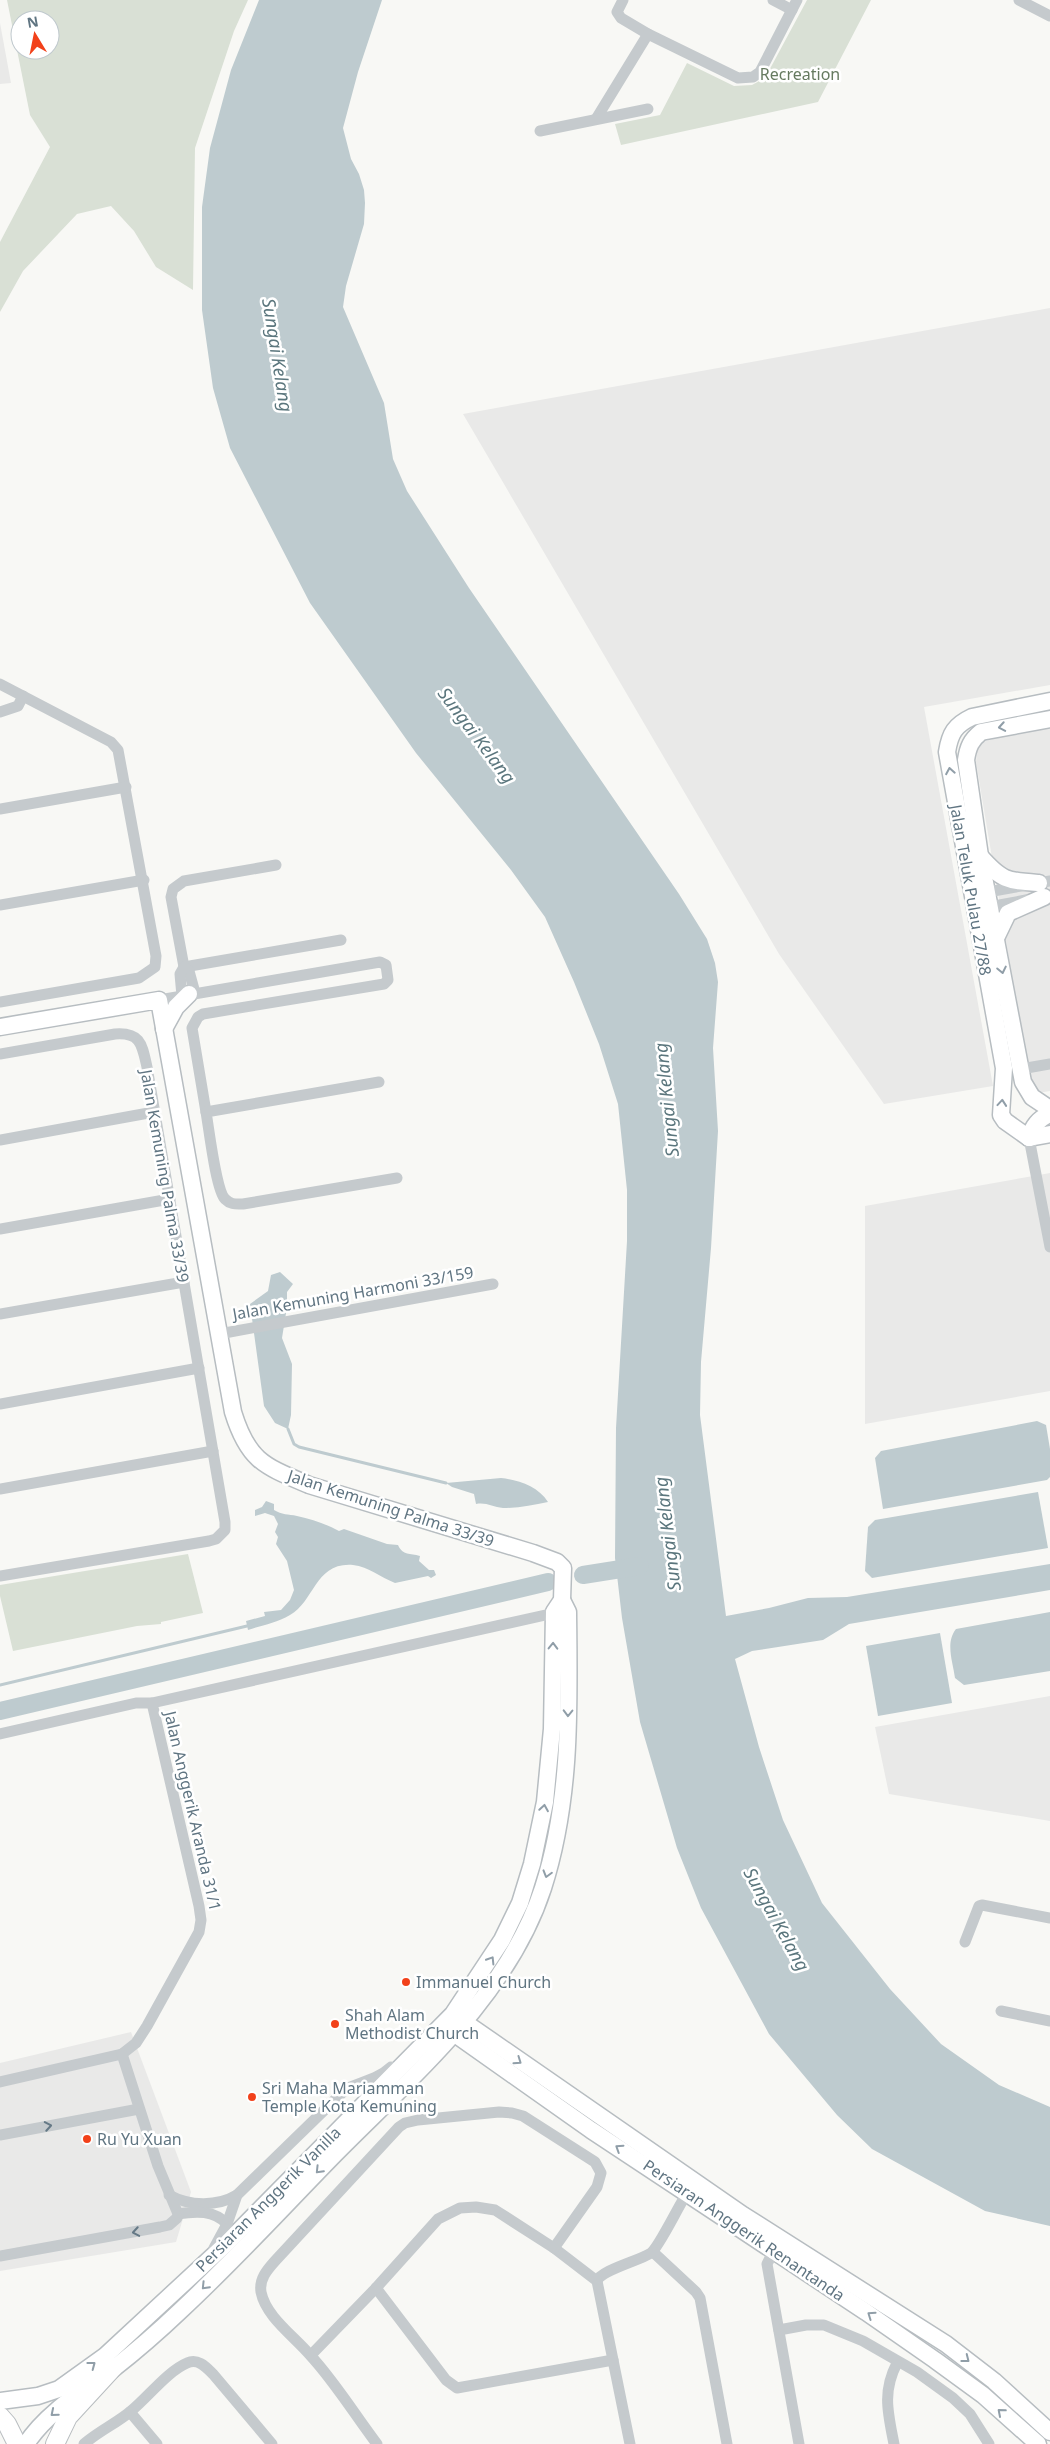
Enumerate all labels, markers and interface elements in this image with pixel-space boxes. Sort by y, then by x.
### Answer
north arrow [10,10,60,60]
text: N [25,11,40,32]
park label: Recreation [760,63,840,85]
water label: Sungai Kelang [257,296,299,414]
water label: Sungai Kelang [433,682,521,788]
one-way arrow [998,721,1006,731]
one-way arrow [946,767,956,775]
street label: Jalan Teluk Pulau 27/88 [945,801,997,977]
one-way arrow [996,965,1006,974]
water label: Sungai Kelang [648,1042,684,1158]
street label: Jalan Kemuning Palma 33/39 [135,1066,195,1284]
one-way arrow [996,1099,1007,1107]
street label: Jalan Kemuning Harmoni 33/159 [229,1261,475,1325]
street label: Jalan Kemuning Palma 33/39 [283,1464,497,1552]
water label: Sungai Kelang [648,1476,686,1592]
one-way arrow [548,1641,558,1649]
street label: Jalan Anggerik Aranda 31/1 [159,1707,227,1913]
one-way arrow [563,1710,574,1718]
one-way arrow [539,1803,549,1812]
water label: Sungai Kelang [739,1863,815,1975]
one-way arrow [543,1869,553,1877]
one-way arrow [484,1956,494,1965]
place label: Immanuel Church [416,1971,551,1993]
marker: Immanuel Church [400,1976,412,1988]
place label: Shah Alam Methodist Church [345,2004,479,2044]
marker: Shah Alam Methodist Church [329,2018,341,2030]
one-way arrow [512,2055,522,2064]
place label: Sri Maha Mariamman Temple Kota Kemuning [262,2077,437,2117]
marker: Sri Maha Mariamman Temple Kota Kemuning [246,2091,258,2103]
one-way arrow [44,2122,52,2132]
street label: Persiaran Anggerik Vanilla [191,2122,345,2276]
place label: Ru Yu Xuan [97,2128,182,2150]
marker: Ru Yu Xuan [81,2133,93,2145]
one-way arrow [615,2145,625,2154]
street label: Persiaran Anggerik Renantanda [639,2154,849,2306]
one-way arrow [316,2165,325,2174]
one-way arrow [131,2226,140,2236]
one-way arrow [202,2281,211,2290]
one-way arrow [867,2312,877,2321]
one-way arrow [960,2354,969,2363]
one-way arrow [86,2363,95,2371]
one-way arrow [51,2407,60,2415]
one-way arrow [998,2409,1007,2418]

